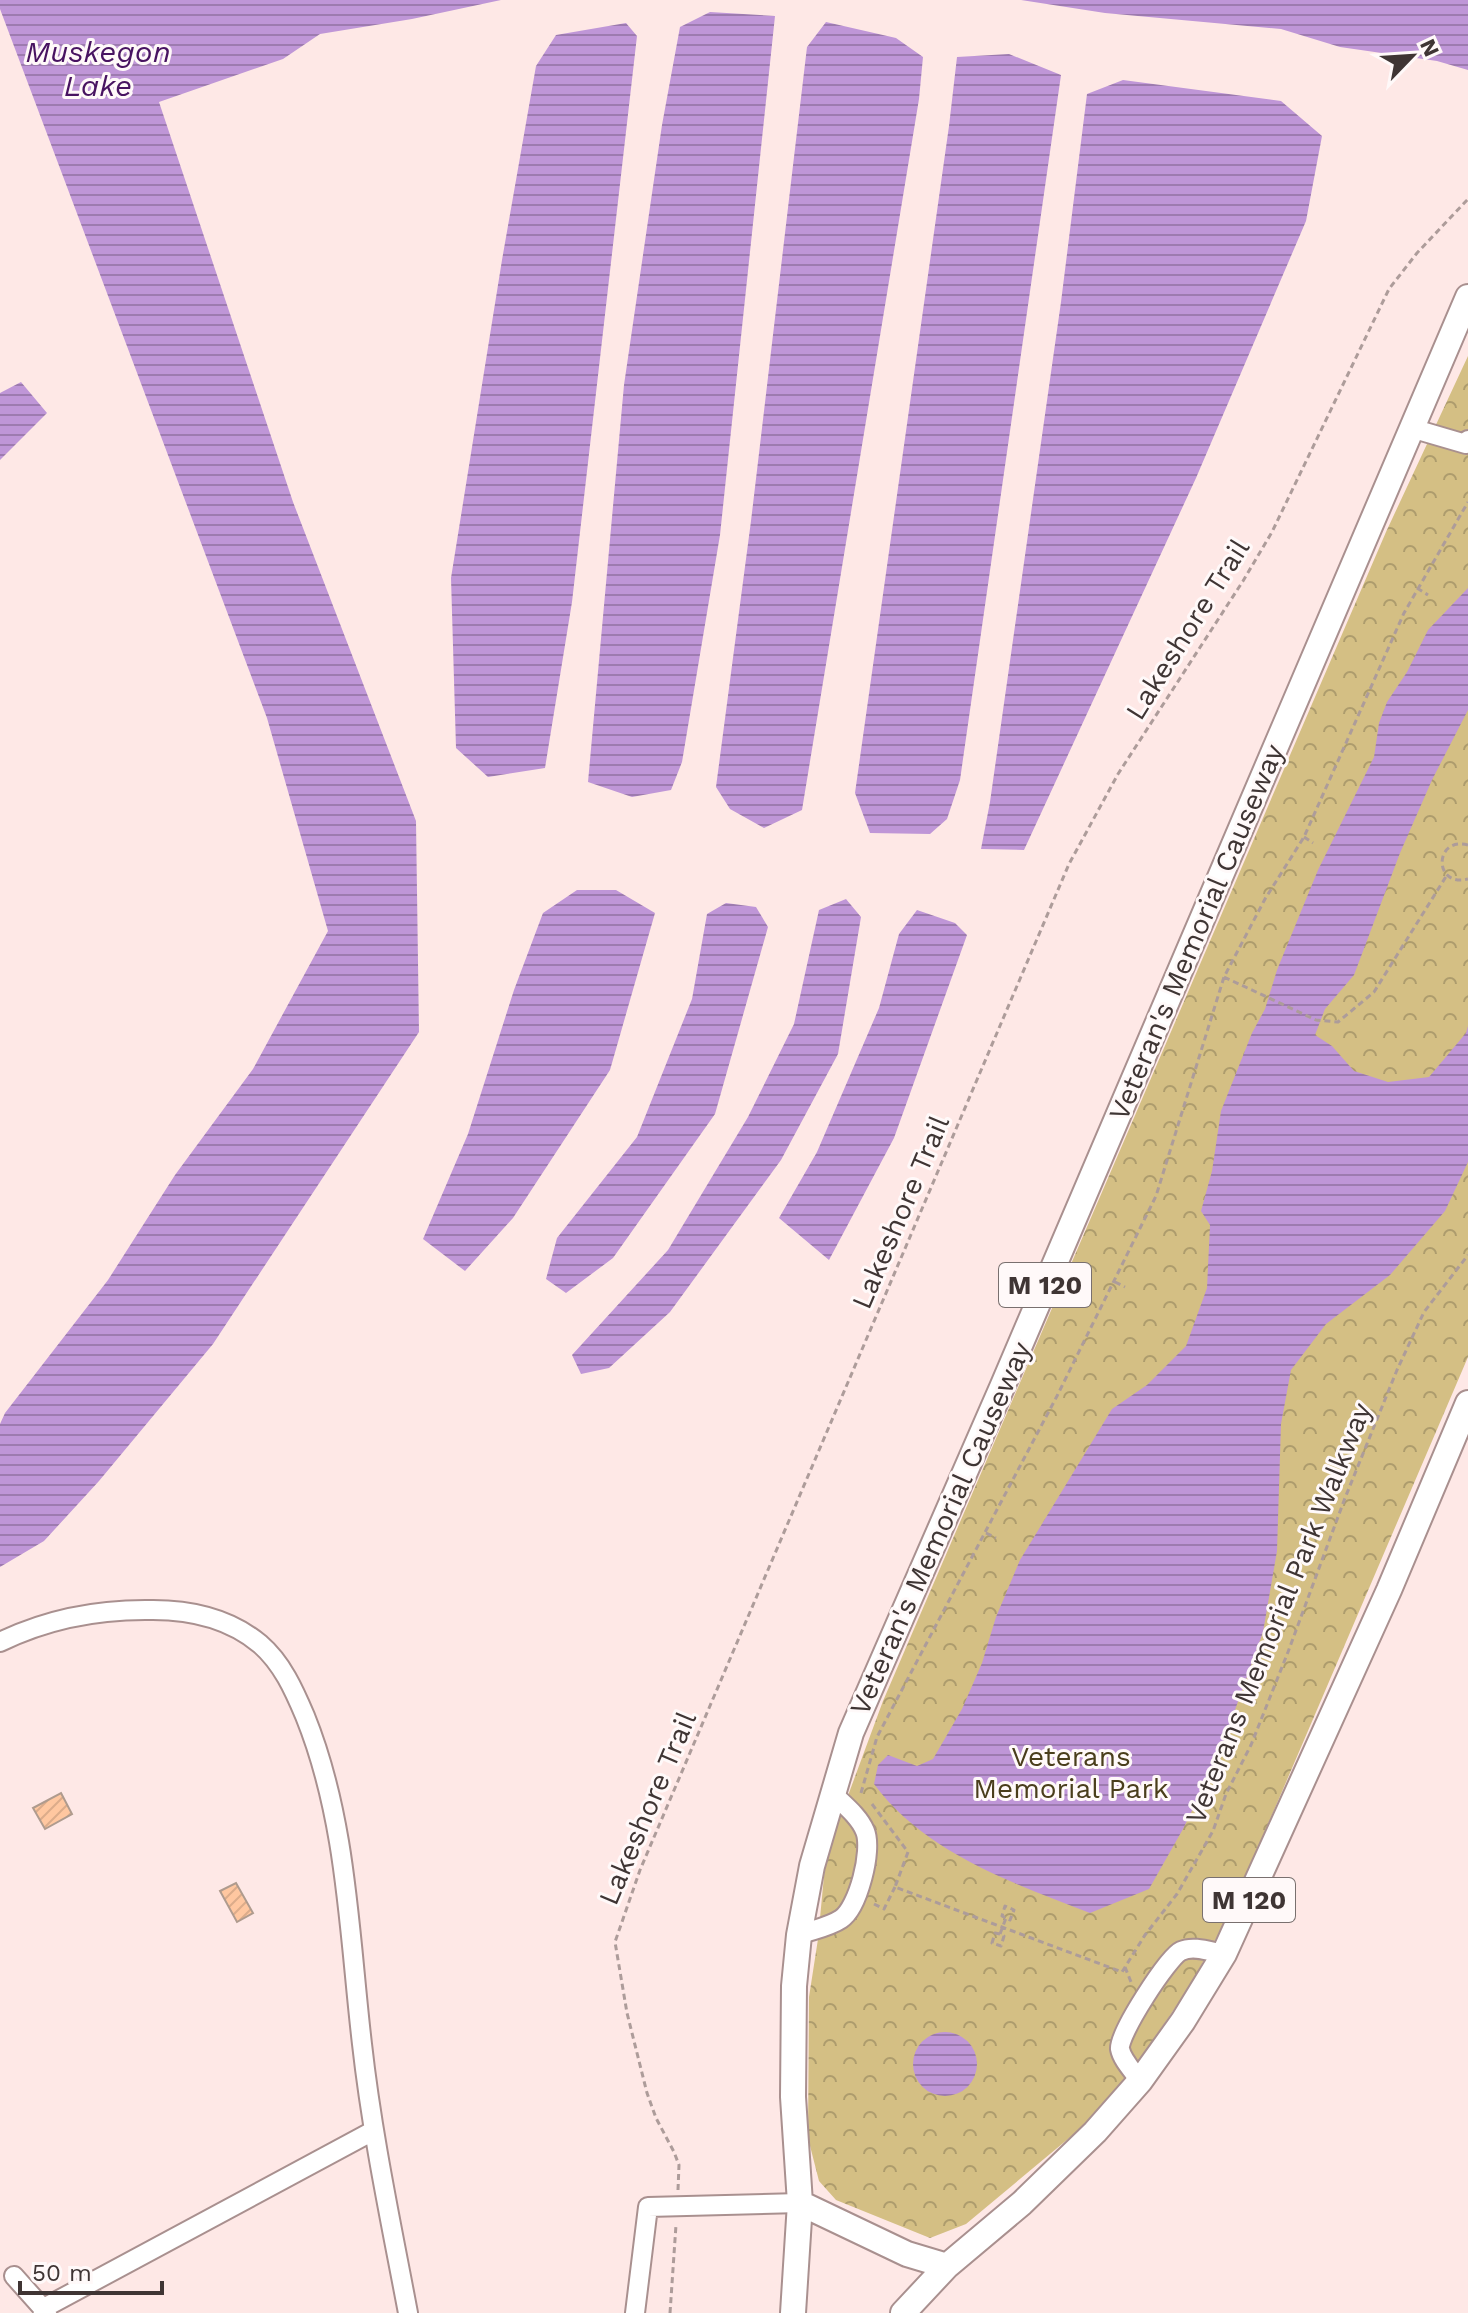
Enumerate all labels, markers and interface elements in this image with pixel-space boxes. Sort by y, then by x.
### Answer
north arrow [1372,16,1452,96]
water label: Muskegon Lake [25,34,171,103]
text: N [1415,35,1444,60]
street label: Lakeshore Trail [1119,532,1256,726]
street label: Veteran's Memorial Causeway [1102,739,1291,1125]
street label: Lakeshore Trail [845,1110,956,1314]
road number: M 120 [999,1263,1091,1307]
street label: Veteran's Memorial Causeway [843,1336,1038,1720]
street label: Veterans Memorial Park Walkway [1179,1397,1379,1829]
street label: Lakeshore Trail [592,1706,703,1910]
park label: Veterans Memorial Park [973,1740,1169,1805]
road number: M 120 [1203,1878,1295,1922]
scale bar [20,2245,162,2295]
text: 50 m [32,2259,92,2287]

